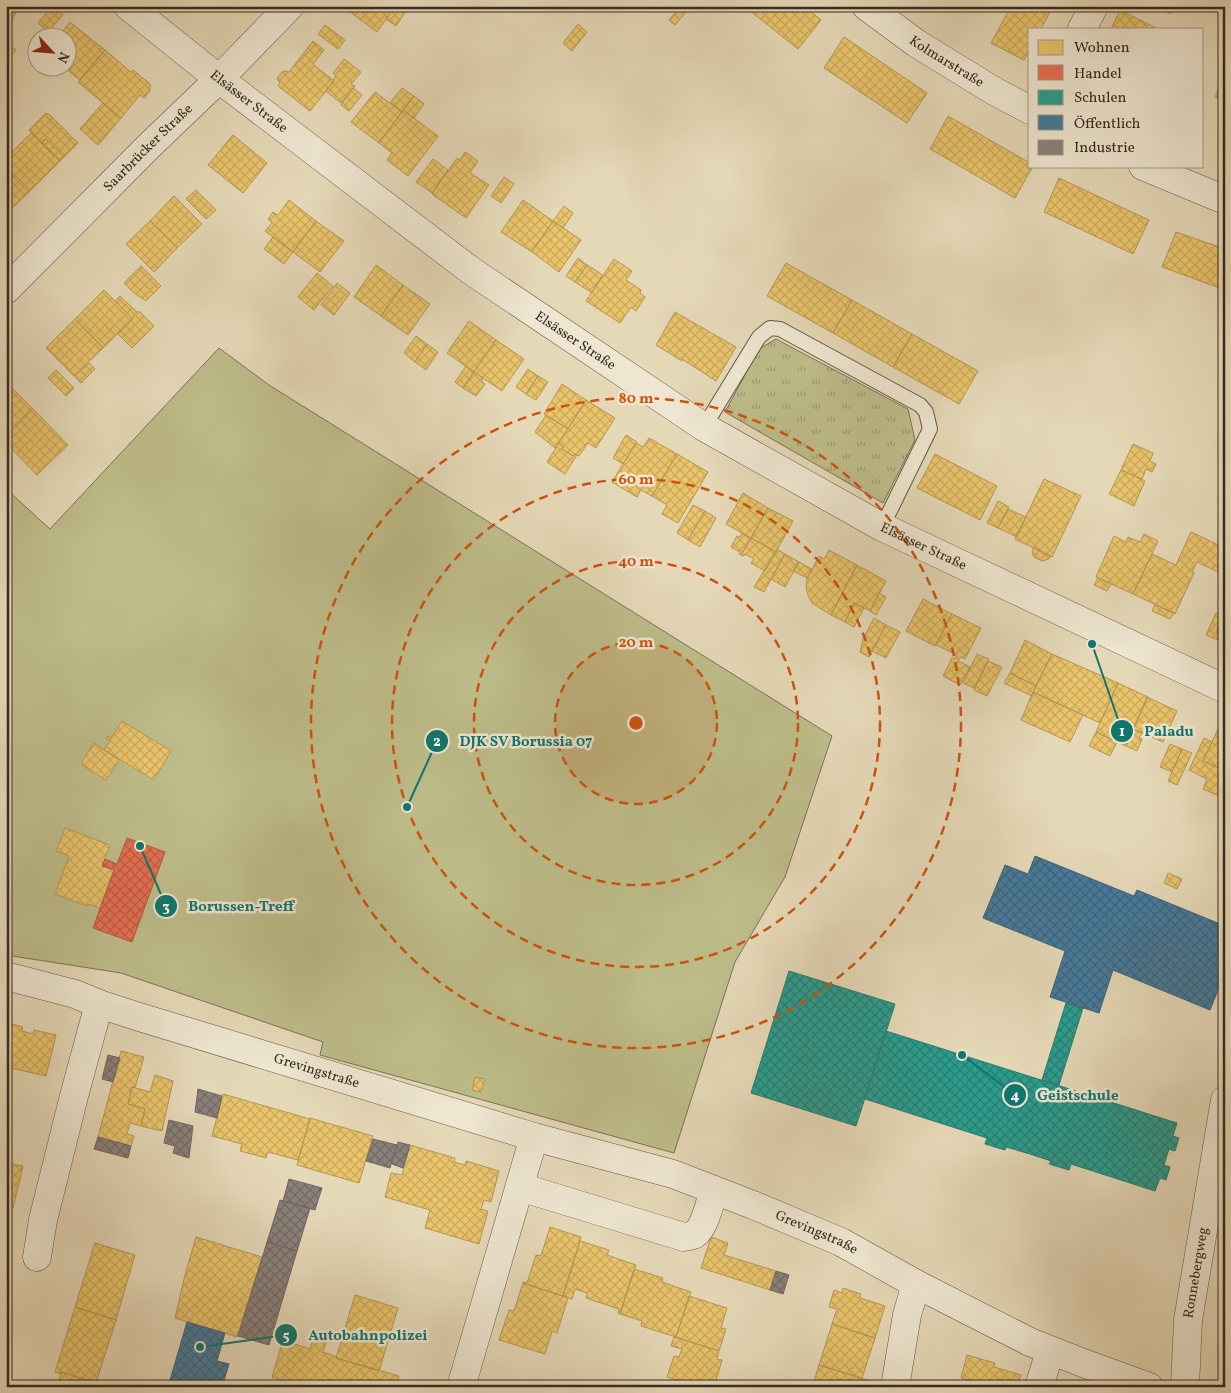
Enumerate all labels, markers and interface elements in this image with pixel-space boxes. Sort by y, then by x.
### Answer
north arrow [28,28,78,78]
legend [1028,28,1204,168]
street label: Kolmarstraße [905,32,988,92]
text: Wohnen [1074,38,1130,59]
text: N [52,48,73,66]
text: Handel [1074,64,1122,85]
street label: Elsässer Straße [206,66,292,138]
text: Schulen [1074,88,1127,109]
street label: Saarbrücker Straße [99,99,197,196]
text: Öffentlich [1074,114,1141,135]
text: Industrie [1074,138,1135,159]
street label: Elsässer Straße [531,307,620,375]
text: 80 m [619,389,654,410]
text: 60 m [619,470,654,491]
street label: Elsässer Straße [877,518,970,575]
text: 40 m [618,552,654,573]
text: 20 m [619,633,654,654]
centre of rings [627,714,645,732]
callout: Paladu [1109,716,1204,746]
text: 1 [1119,722,1125,743]
text: Paladu [1144,722,1194,743]
callout: DJK SV Borussia 07 [425,726,603,756]
text: 2 [433,732,441,753]
text: DJK SV Borussia 07 [460,732,592,753]
callout: Borussen-Treff [153,891,304,921]
text: 3 [162,897,170,918]
text: Borussen-Treff [188,897,296,918]
street label: Grevingstraße [272,1049,362,1093]
callout: Geistschule [1003,1080,1129,1110]
text: 4 [1010,1086,1020,1107]
text: Geistschule [1037,1086,1119,1107]
street label: Grevingstraße [772,1206,862,1259]
street label: Ronnebergweg [1179,1226,1213,1320]
callout: Autobahnpolizei [273,1320,437,1350]
text: 5 [282,1326,290,1347]
text: Autobahnpolizei [308,1326,428,1347]

